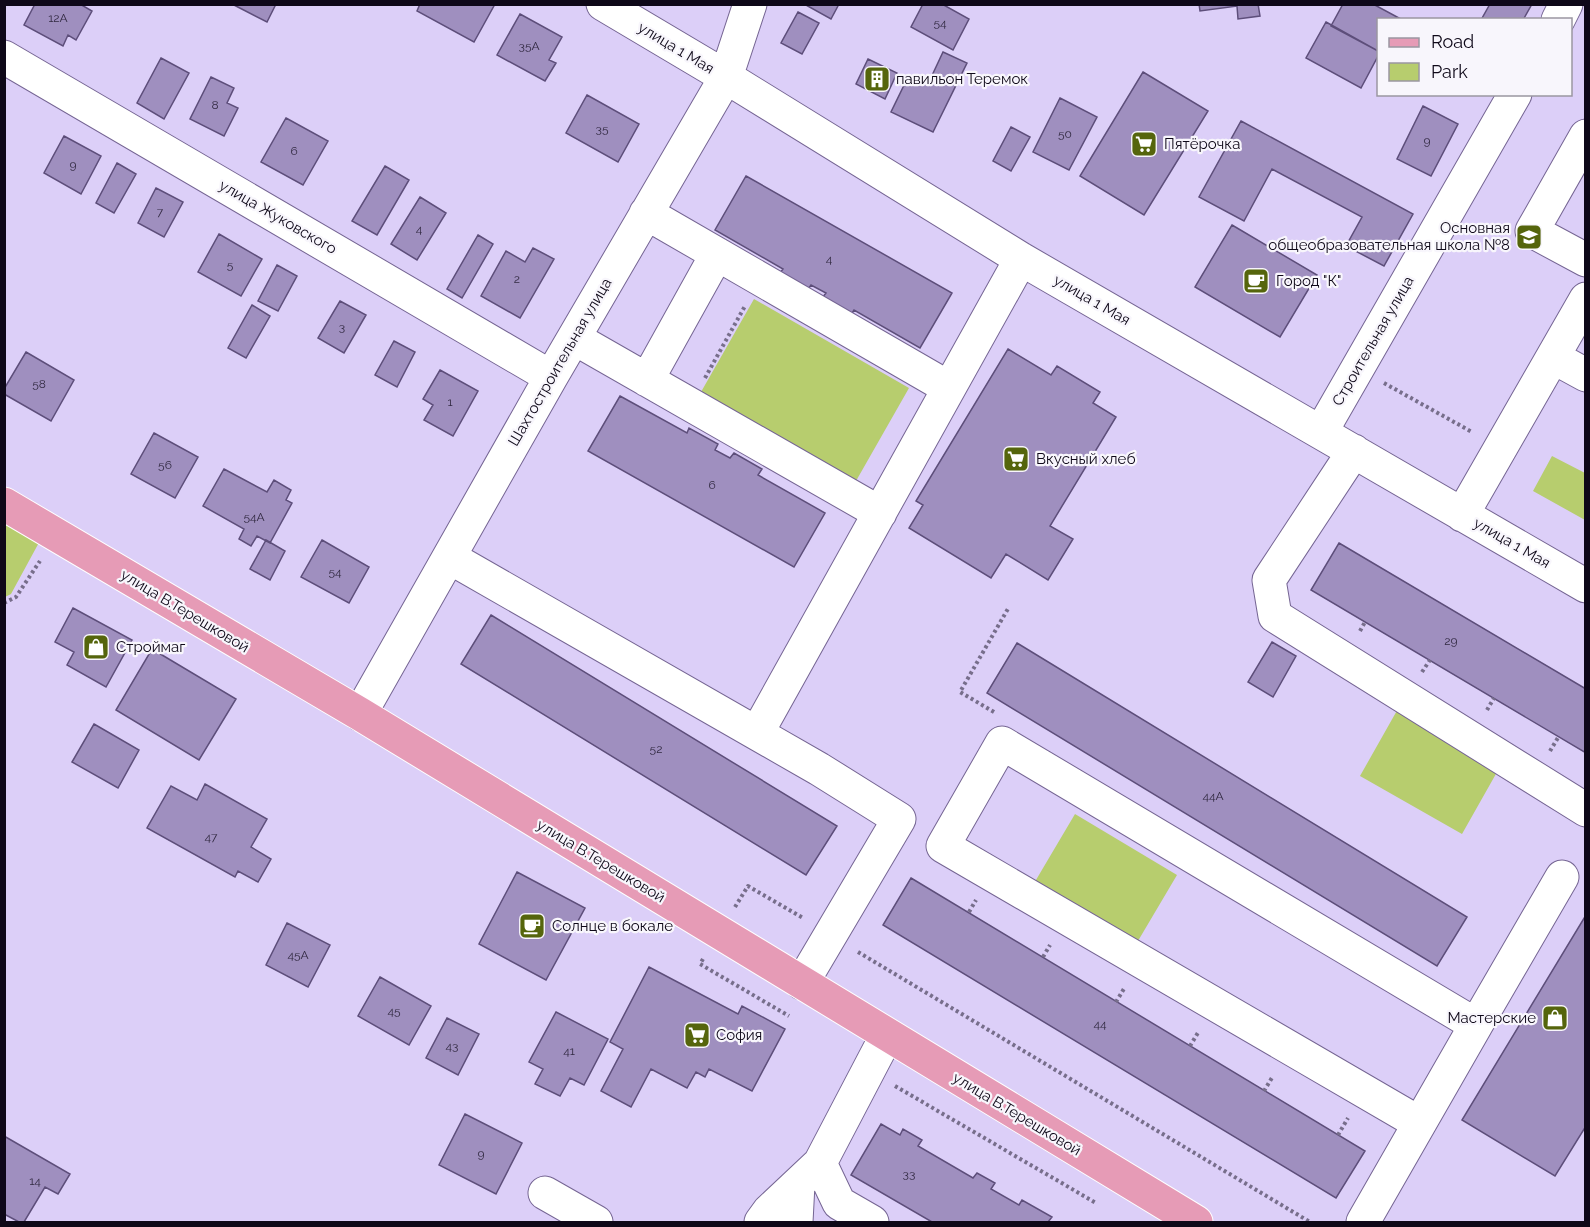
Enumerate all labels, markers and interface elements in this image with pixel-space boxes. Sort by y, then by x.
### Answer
house number: 12А [48,11,68,25]
house number: 54 [933,16,947,30]
street label: улица 1 Мая [635,18,717,78]
legend [1377,18,1572,96]
text: Road [1431,31,1474,52]
house number: 35А [518,39,540,53]
text: Park [1431,61,1468,82]
building icon: павильон Теремок [862,64,892,94]
place label: павильон Теремок [896,70,1028,88]
house number: 8 [211,98,219,112]
house number: 35 [596,122,609,136]
house number: 50 [1058,127,1072,141]
supermarket icon: Пятёрочка [1129,129,1159,159]
house number: 9 [1423,134,1431,148]
place label: Пятёрочка [1164,135,1240,153]
house number: 6 [290,144,298,158]
house number: 9 [69,158,77,172]
street label: улица Жуковского [216,176,340,258]
house number: 7 [157,205,164,219]
place label: Основная общеобразовательная школа №8 [1268,219,1510,254]
house number: 4 [416,222,423,236]
school or university icon: Основная общеобразовательная школа №8 [1514,222,1544,252]
house number: 4 [826,252,833,266]
house number: 5 [227,258,234,272]
cafe icon: Город "К" [1241,266,1271,296]
street label: улица 1 Мая [1050,271,1134,329]
house number: 2 [514,272,520,286]
place label: Город "К" [1276,272,1341,290]
street label: Строительная улица [1328,273,1418,409]
street label: Шахтостроительная улица [504,275,616,449]
house number: 3 [339,320,345,334]
house number: 58 [32,377,46,391]
house number: 1 [447,395,453,409]
supermarket icon: Вкусный хлеб [1001,444,1031,474]
place label: Вкусный хлеб [1036,450,1136,468]
house number: 56 [158,458,172,472]
house number: 6 [708,478,716,492]
house number: 54А [243,510,265,524]
street label: улица 1 Мая [1470,514,1554,572]
house number: 54 [328,565,342,579]
street label: улица В.Терешковой [118,566,252,656]
shop icon: Строймаг [81,632,111,662]
house number: 29 [1444,634,1458,648]
place label: Строймаг [116,638,185,656]
house number: 52 [650,742,662,756]
house number: 44А [1202,789,1224,803]
street label: улица В.Терешковой [534,816,668,906]
house number: 47 [205,830,218,844]
cafe icon: Солнце в бокале [517,911,547,941]
place label: Солнце в бокале [552,917,673,935]
house number: 45А [287,948,309,962]
shop icon: Мастерские [1540,1003,1570,1033]
house number: 45 [387,1004,401,1018]
place label: Мастерские [1448,1009,1536,1027]
house number: 44 [1093,1017,1107,1031]
supermarket icon: София [682,1020,712,1050]
place label: София [716,1026,762,1044]
house number: 43 [446,1039,458,1053]
house number: 41 [563,1044,575,1058]
street label: улица В.Терешковой [950,1069,1084,1159]
house number: 9 [477,1147,485,1161]
house number: 33 [903,1167,915,1181]
house number: 14 [29,1174,41,1188]

